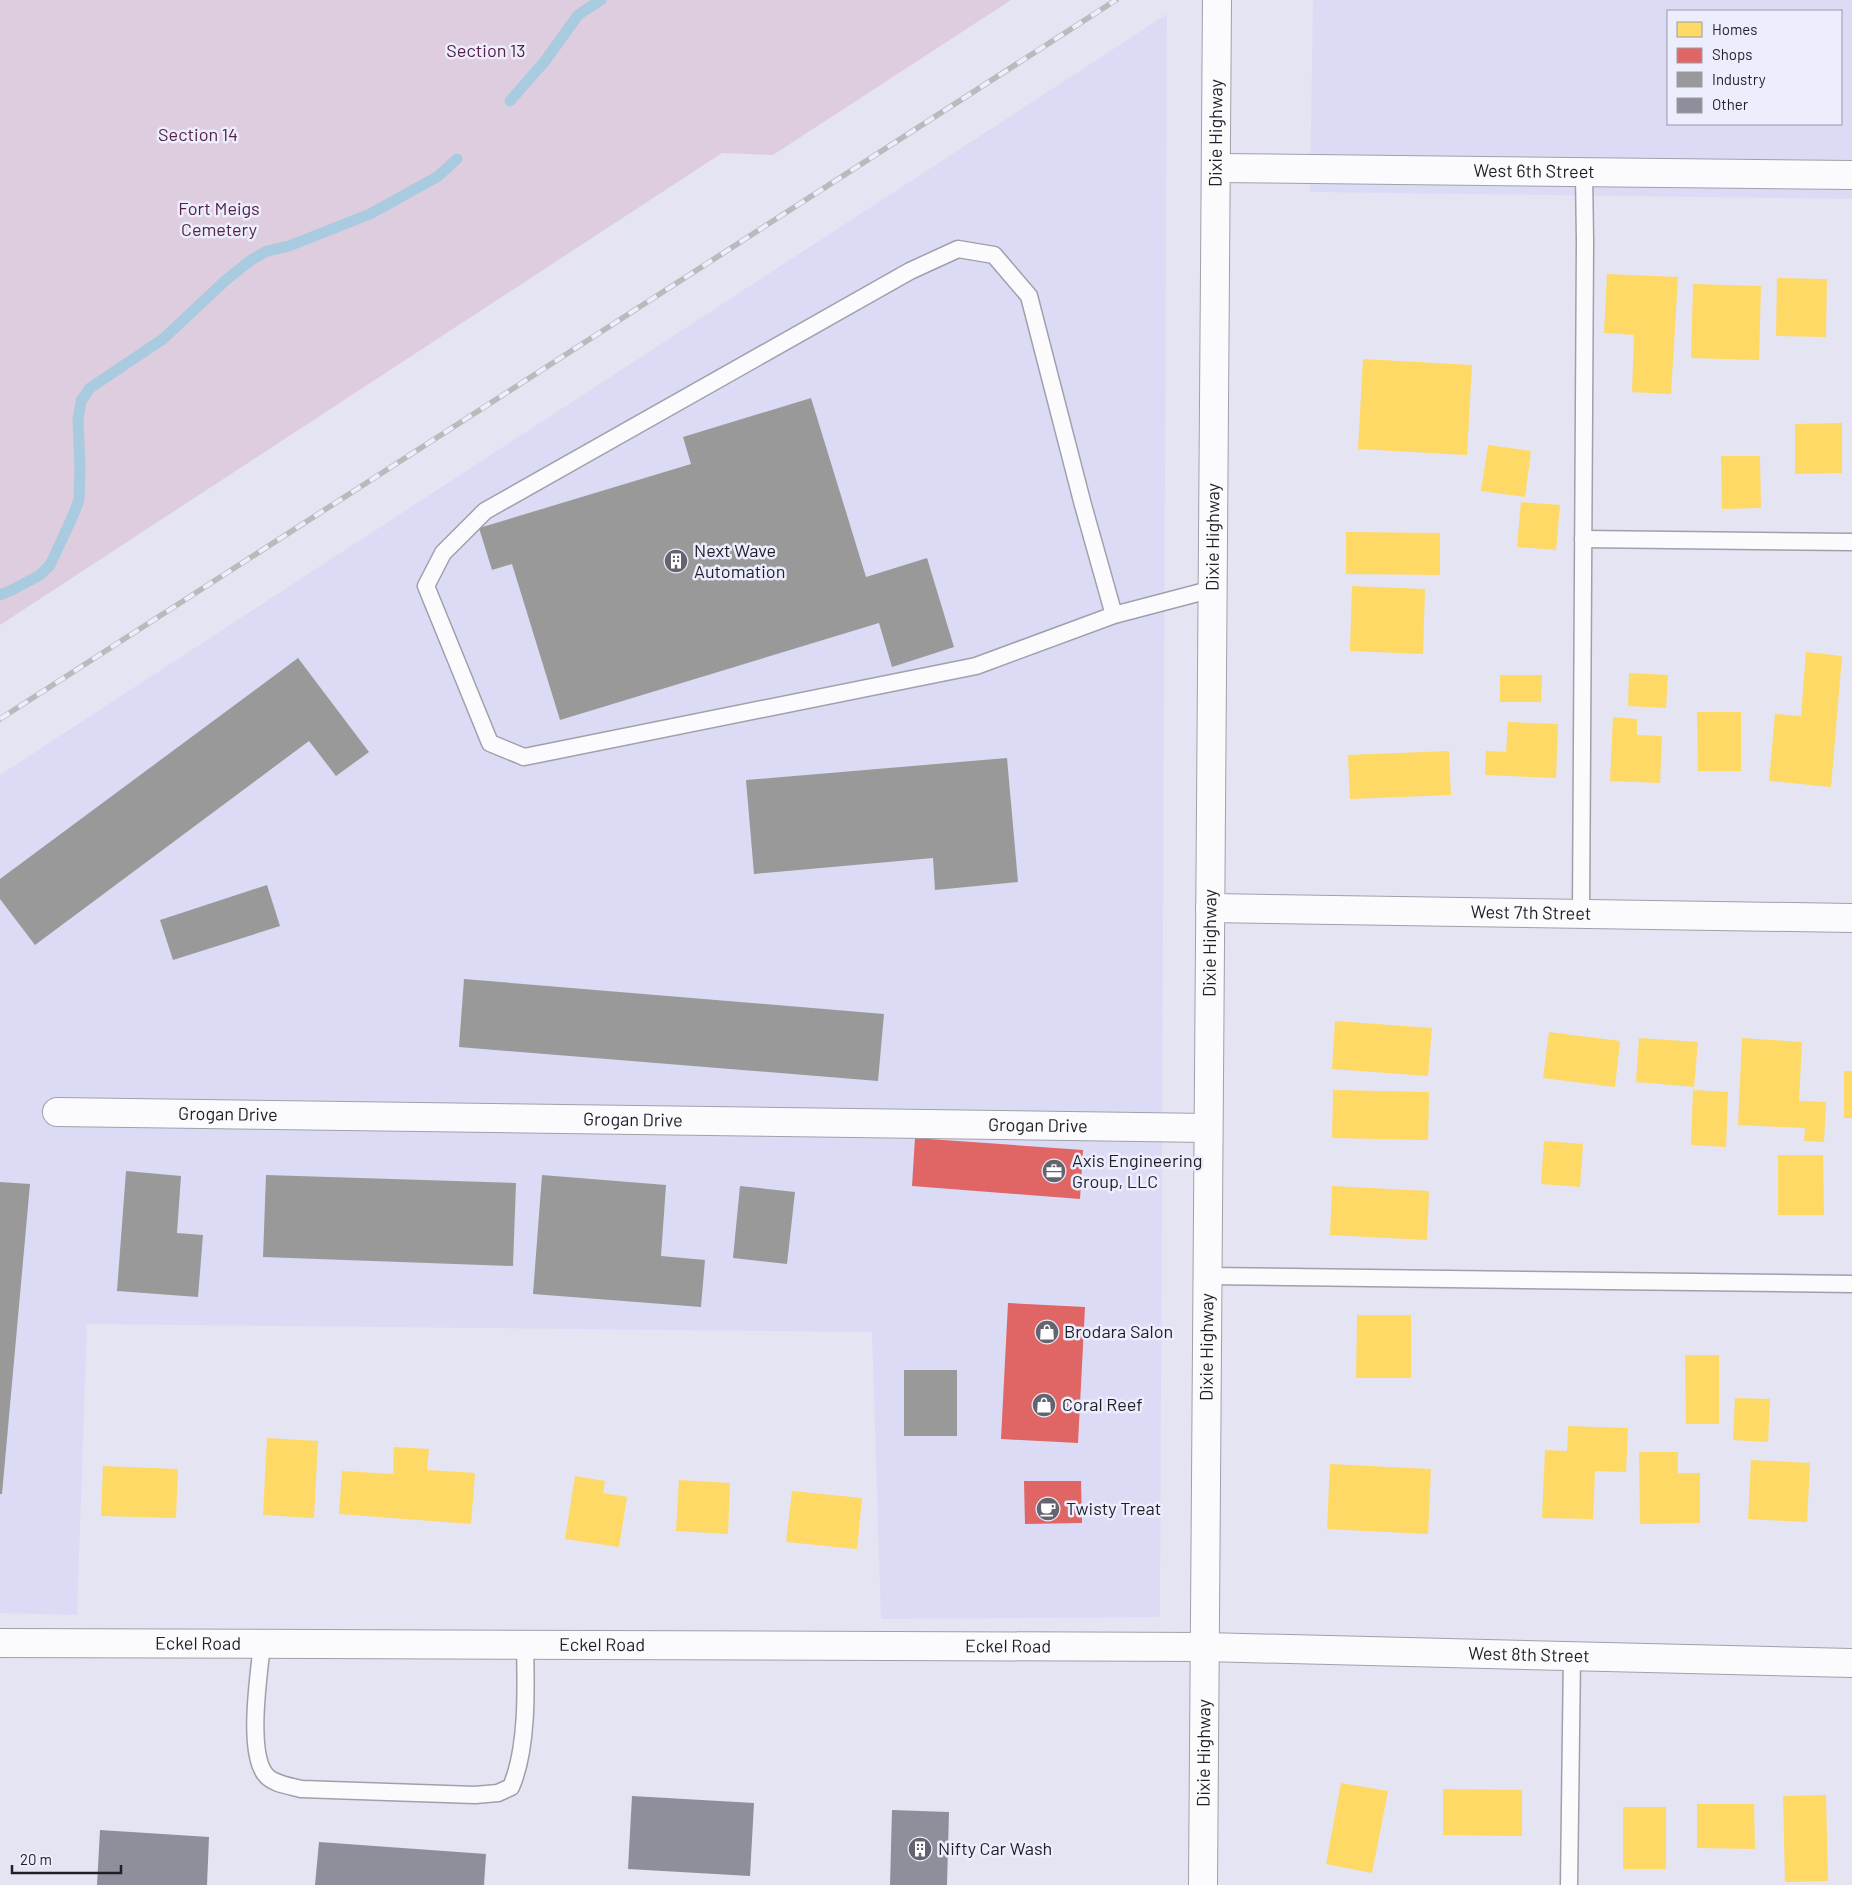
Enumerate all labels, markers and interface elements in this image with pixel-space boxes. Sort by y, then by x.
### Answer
legend [1667,10,1842,125]
text: Homes [1712,20,1757,38]
park label: Section 13 [446,39,526,61]
text: Shops [1712,45,1752,63]
text: Industry [1712,70,1766,88]
street label: Dixie Highway [1204,79,1226,187]
text: Other [1712,95,1749,113]
park label: Section 14 [158,123,238,145]
street label: West 6th Street [1473,159,1595,182]
park label: Fort Meigs Cemetery [178,197,260,240]
street label: Dixie Highway [1201,483,1223,591]
place label: Next Wave Automation [694,539,785,582]
building icon: Next Wave Automation [663,548,689,574]
street label: Dixie Highway [1198,889,1220,997]
street label: West 7th Street [1470,900,1592,924]
street label: Grogan Drive [178,1102,278,1125]
street label: Grogan Drive [583,1107,683,1131]
street label: Grogan Drive [988,1113,1088,1136]
place label: Axis Engineering Group, LLC [1072,1149,1202,1192]
office icon: Axis Engineering Group, LLC [1041,1158,1067,1184]
street label: Dixie Highway [1195,1293,1217,1401]
shop icon: Brodara Salon [1034,1319,1060,1345]
place label: Brodara Salon [1064,1320,1173,1342]
shop icon: Coral Reef [1031,1392,1057,1418]
place label: Coral Reef [1062,1393,1143,1415]
cafe icon: Twisty Treat [1035,1496,1061,1522]
place label: Twisty Treat [1066,1497,1161,1519]
street label: Eckel Road [155,1632,241,1654]
street label: Eckel Road [559,1633,645,1655]
street label: Eckel Road [965,1634,1051,1656]
street label: West 8th Street [1468,1642,1590,1667]
street label: Dixie Highway [1192,1699,1214,1807]
building icon: Nifty Car Wash [907,1836,933,1862]
place label: Nifty Car Wash [938,1837,1052,1859]
scale bar [12,1842,121,1874]
text: 20 m [20,1850,52,1868]

